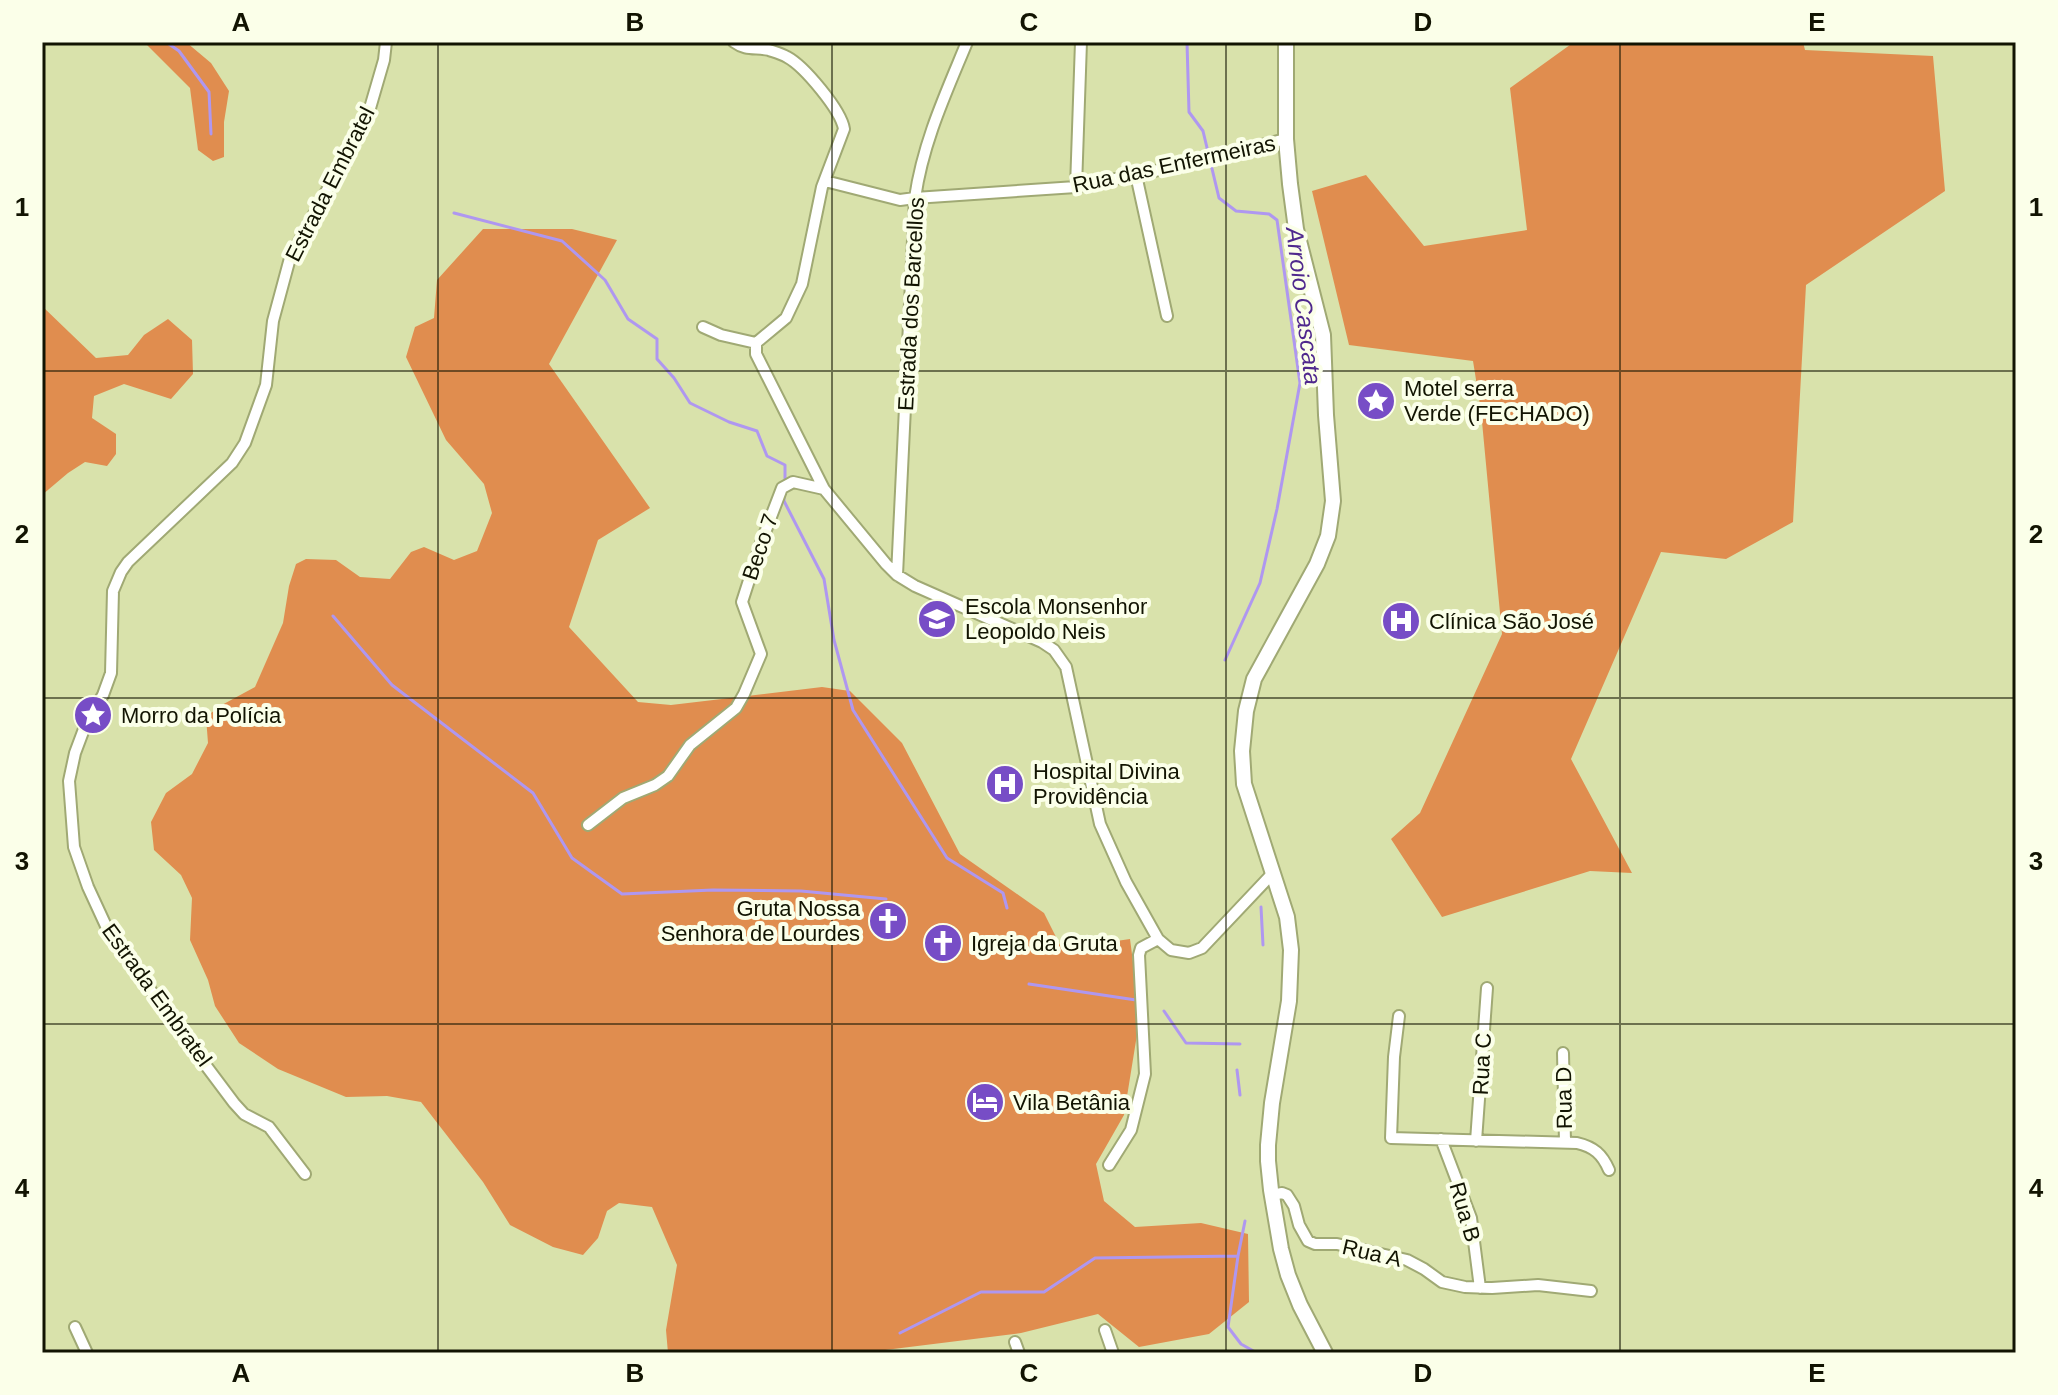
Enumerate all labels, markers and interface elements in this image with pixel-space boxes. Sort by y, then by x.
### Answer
text: A [232,7,251,37]
text: B [626,7,644,37]
text: C [1020,7,1039,37]
text: D [1414,7,1432,37]
text: E [1808,7,1826,37]
street label: Estrada Embratel [280,103,380,265]
street label: Rua das Enfermeiras [1070,130,1278,198]
text: 1 [15,192,29,222]
text: 1 [2029,192,2043,222]
street label: Estrada dos Barcellos [893,196,929,412]
water label: Arroio Cascata [1281,224,1327,386]
place label: Motel serra Verde (FECHADO) [1404,376,1590,426]
place icon: Motel serra Verde (FECHADO) [1355,380,1397,422]
street label: Beco 7 [737,511,783,583]
text: 2 [15,519,29,549]
text: 2 [2029,519,2043,549]
place label: Escola Monsenhor Leopoldo Neis [965,594,1147,644]
school or university icon: Escola Monsenhor Leopoldo Neis [916,598,958,640]
hospital icon: Clínica São José [1380,600,1422,642]
place label: Clínica São José [1429,609,1594,634]
place icon: Morro da Polícia [72,694,114,736]
place label: Morro da Polícia [121,703,282,728]
place label: Hospital Divina Providência [1033,759,1180,809]
hospital icon: Hospital Divina Providência [984,763,1026,805]
text: 3 [15,846,29,876]
text: 3 [2029,846,2043,876]
place label: Gruta Nossa Senhora de Lourdes [661,896,861,946]
church icon: Gruta Nossa Senhora de Lourdes [867,900,909,942]
street label: Estrada Embratel [97,919,217,1071]
church icon: Igreja da Gruta [922,922,964,964]
place label: Igreja da Gruta [971,931,1119,956]
street label: Rua C [1468,1032,1496,1096]
street label: Rua D [1551,1067,1577,1129]
hotel icon: Vila Betânia [964,1081,1006,1123]
place label: Vila Betânia [1013,1090,1131,1115]
text: 4 [15,1173,30,1203]
text: 4 [2029,1173,2044,1203]
street label: Rua B [1445,1179,1485,1245]
street label: Rua A [1340,1234,1404,1272]
text: A [232,1358,251,1388]
text: B [626,1358,644,1388]
text: C [1020,1358,1039,1388]
text: D [1414,1358,1432,1388]
text: E [1808,1358,1826,1388]

